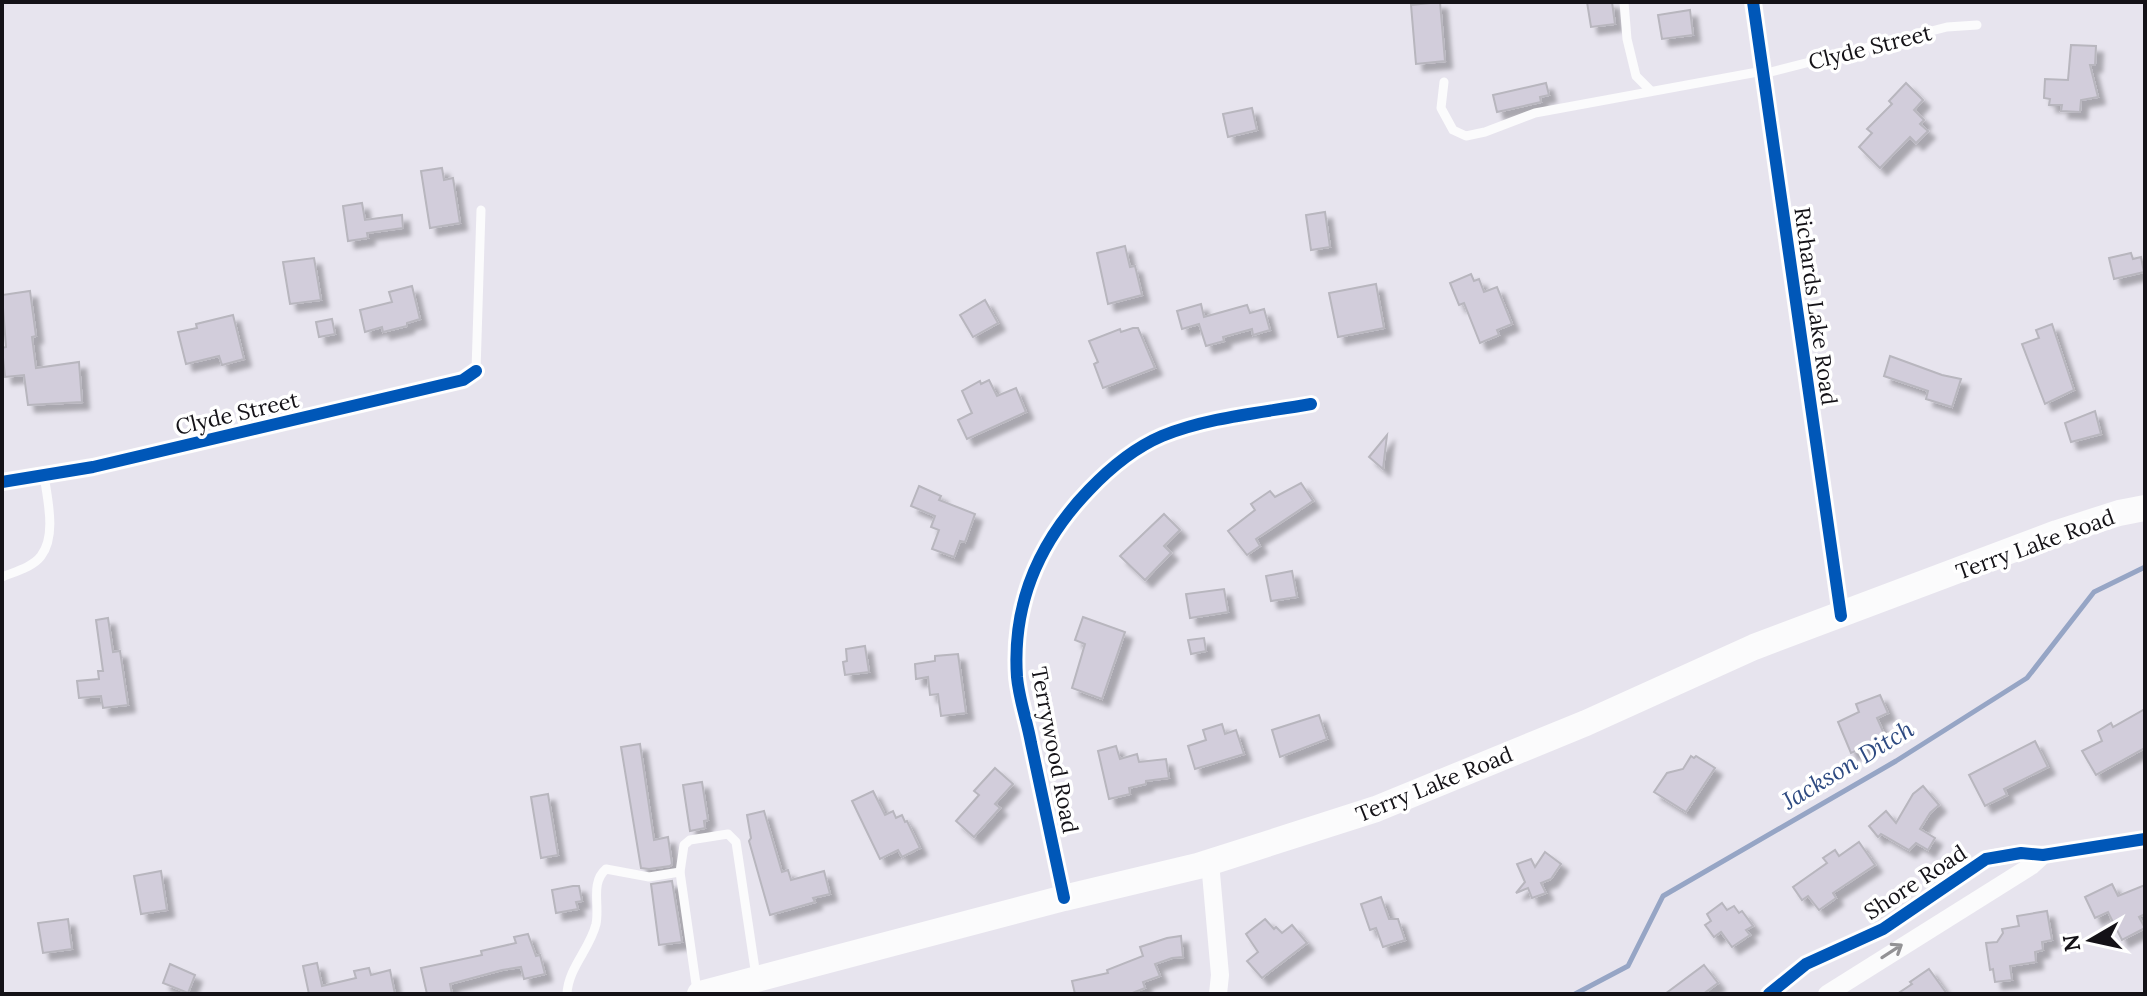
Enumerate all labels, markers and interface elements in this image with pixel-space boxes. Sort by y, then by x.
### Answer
street label: Clyde Street [1806,18,1935,76]
street label: Richards Lake Road [1788,205,1844,407]
street label: Clyde Street [173,385,302,441]
street label: Terry Lake Road [1952,502,2118,586]
street label: Terrywood Road [1025,664,1085,836]
water label: Jackson Ditch [1775,713,1920,817]
street label: Terry Lake Road [1351,740,1517,828]
street label: Shore Road [1858,838,1972,926]
north arrow [2051,900,2131,980]
text: N [2056,933,2086,954]
one-way arrow [1880,943,1903,959]

